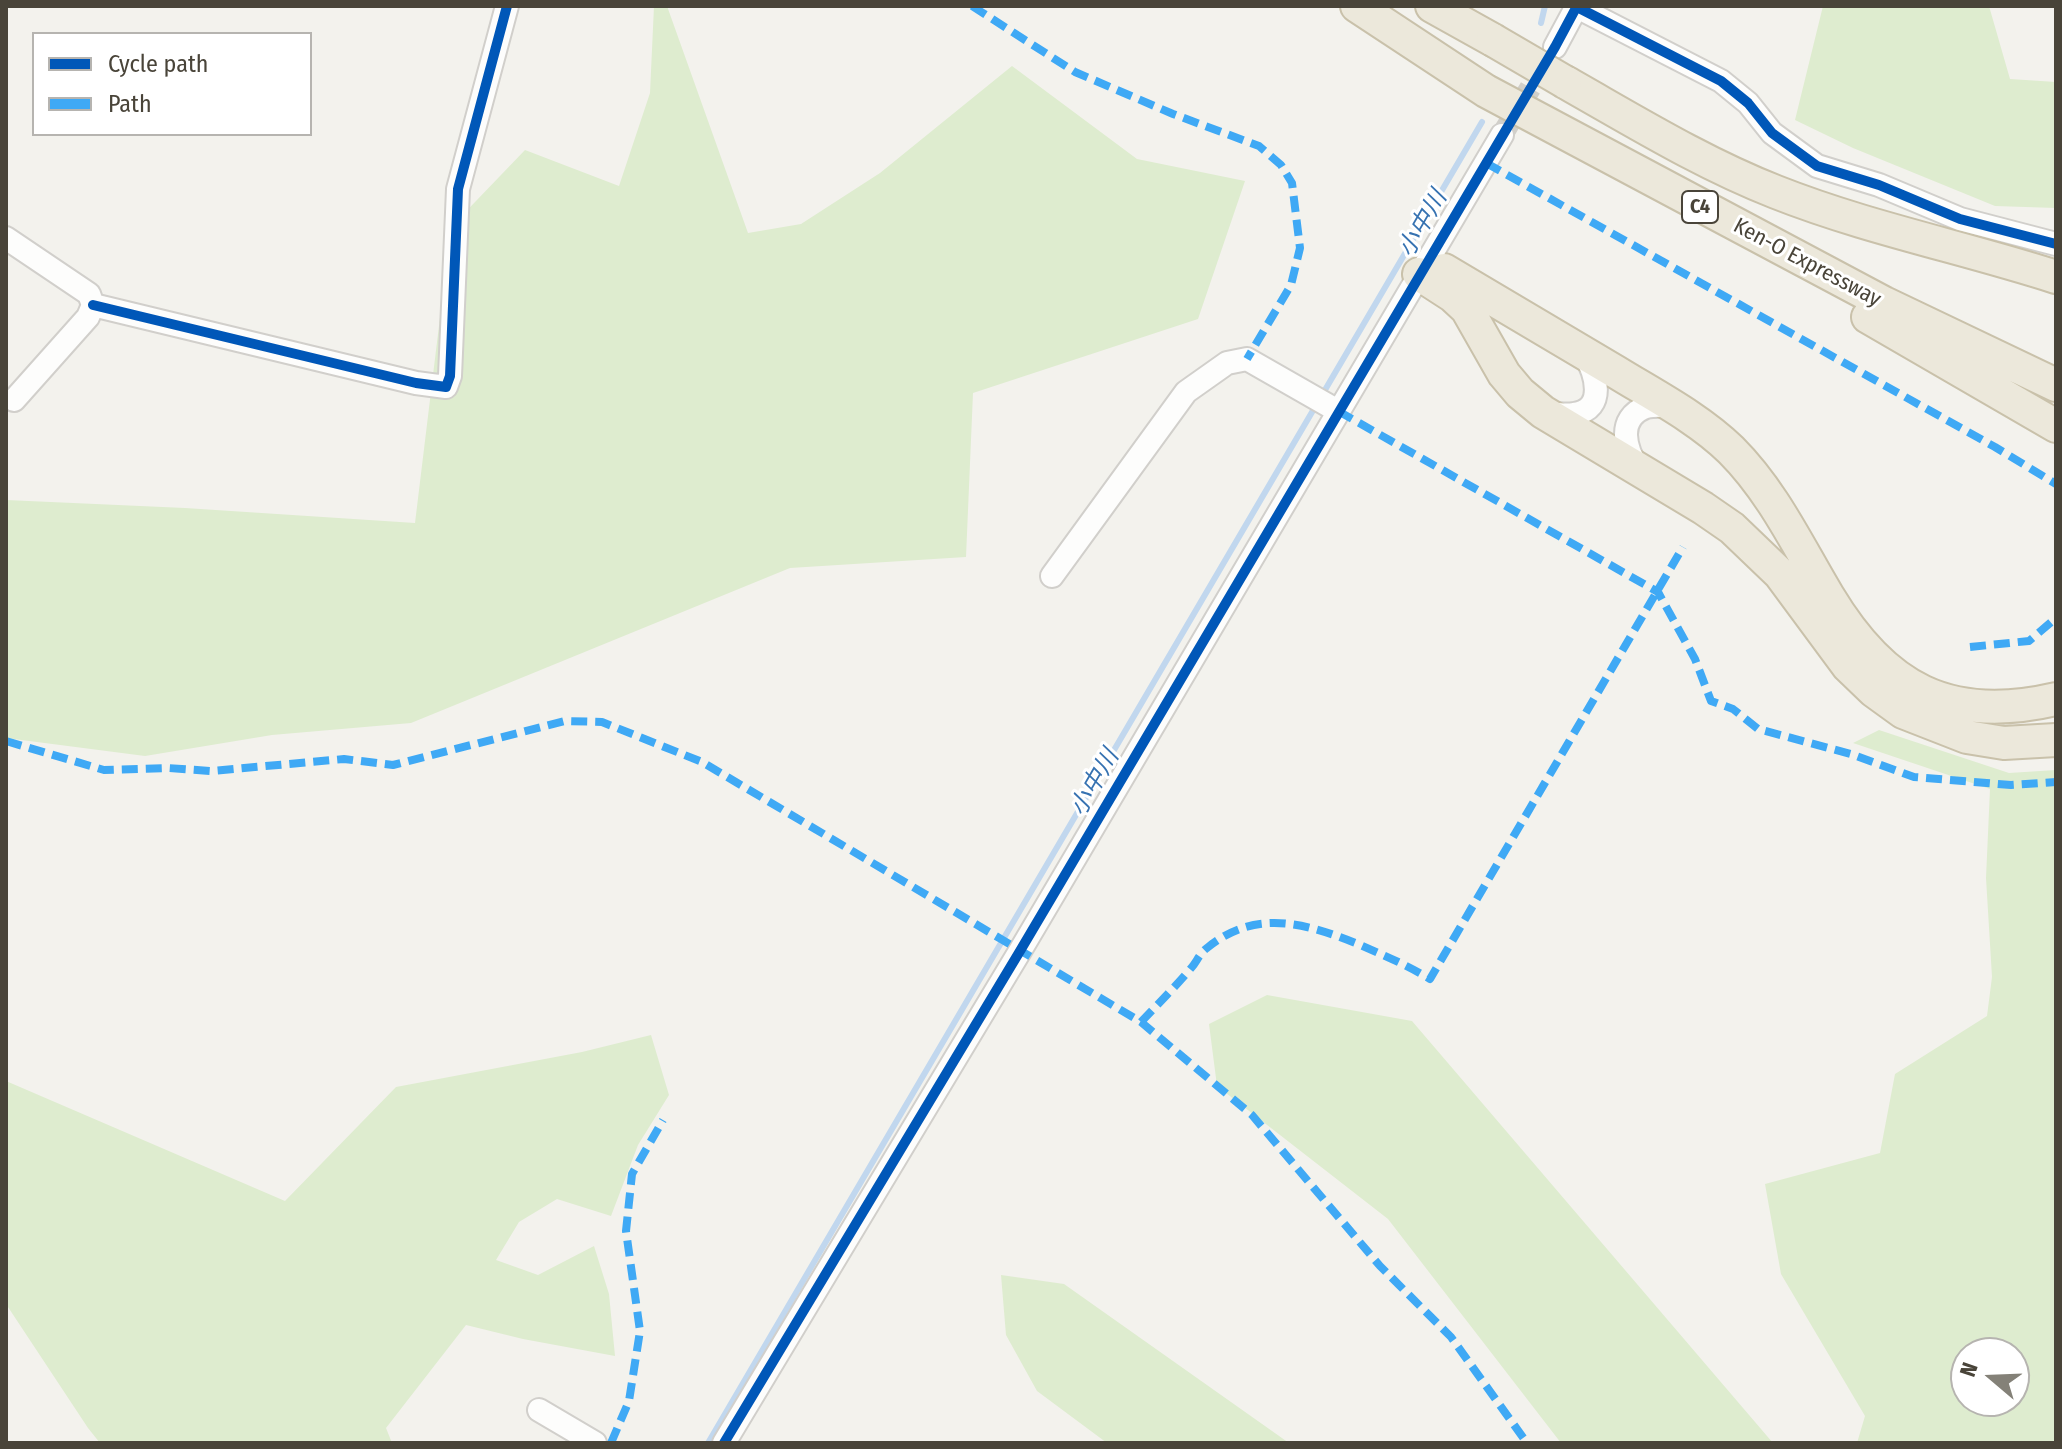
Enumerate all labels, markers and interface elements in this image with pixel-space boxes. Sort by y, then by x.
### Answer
legend [32,32,312,136]
text: Cycle path [108,50,208,78]
text: Path [108,90,152,118]
water label: 小中川 [1393,186,1453,262]
road number: C4 [1682,191,1718,223]
street label: Ken-O Expressway [1729,213,1885,313]
water label: 小中川 [1065,745,1125,821]
north arrow [1950,1337,2030,1417]
text: N [1954,1359,1984,1380]

